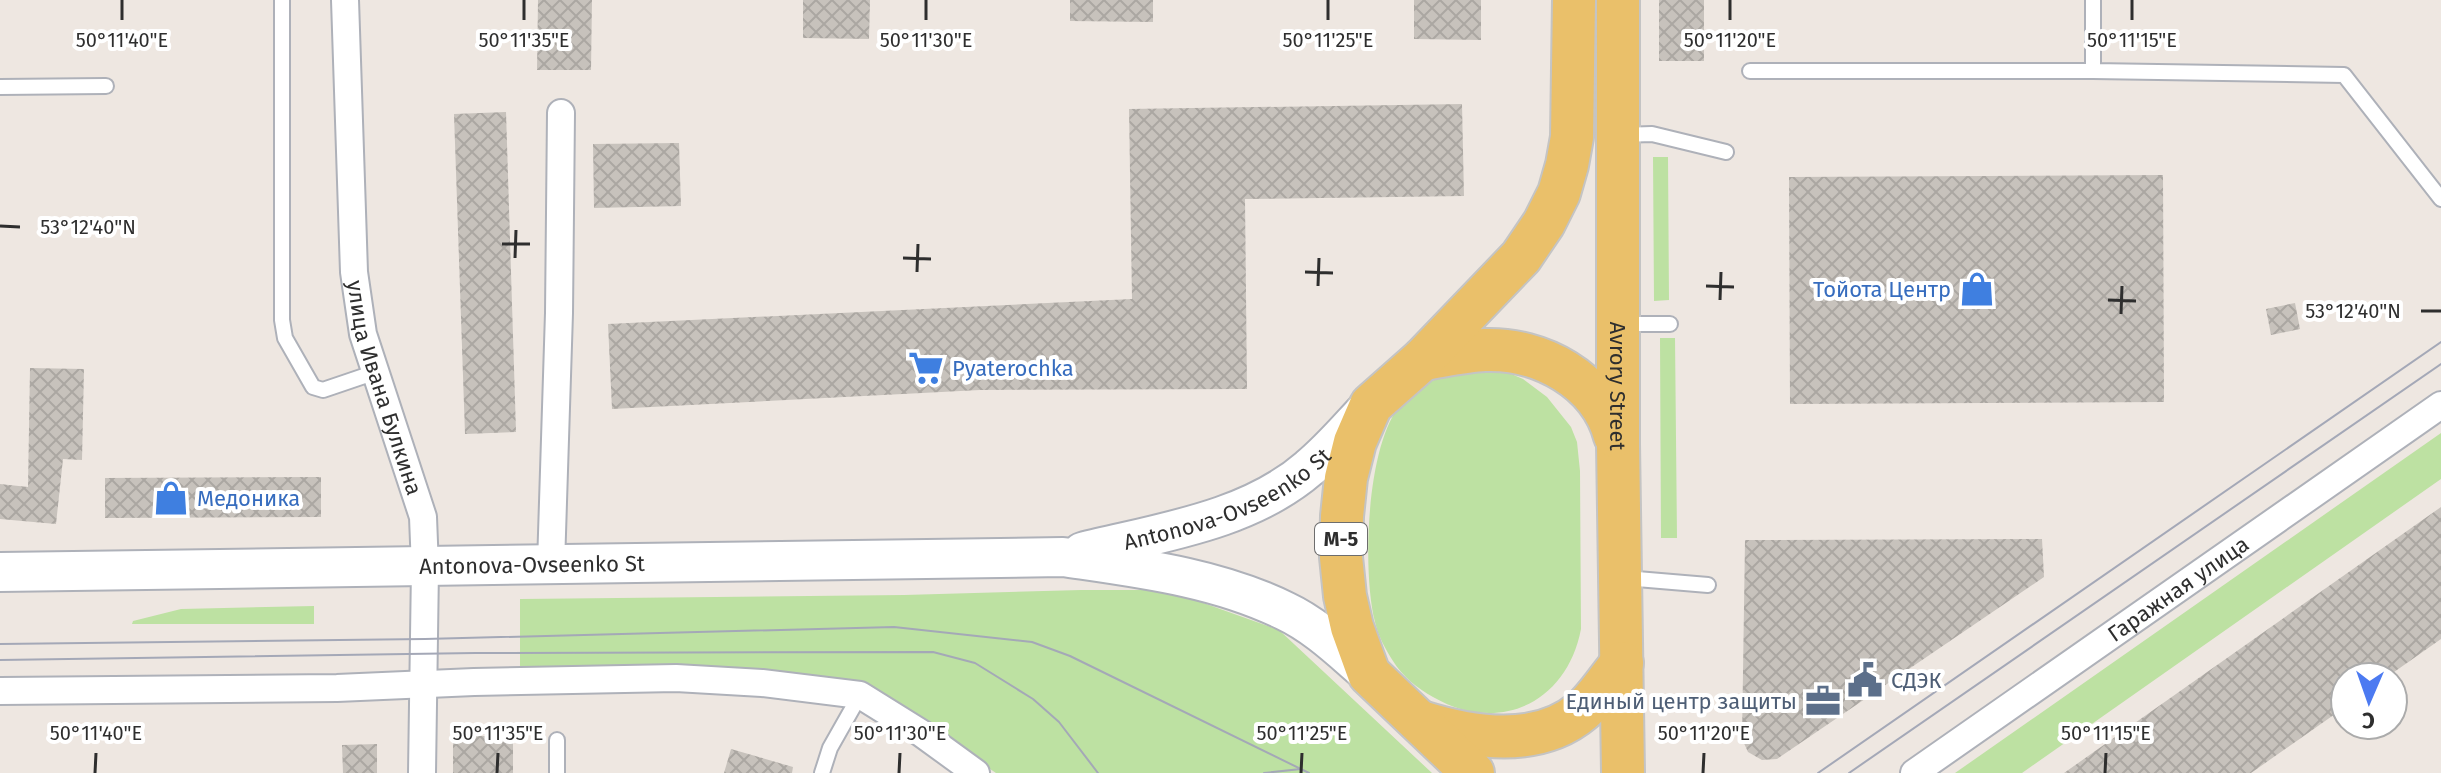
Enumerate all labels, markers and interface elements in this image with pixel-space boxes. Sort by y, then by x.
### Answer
text: 50°11'40"E [76,28,168,52]
text: 50°11'35"E [478,28,570,52]
text: 50°11'30"E [880,28,972,52]
text: 50°11'25"E [1282,28,1374,52]
text: 50°11'20"E [1684,28,1776,52]
text: 50°11'15"E [2087,28,2177,52]
text: 53°12'40"N [40,215,136,239]
shop icon: Тойота Центр [1958,270,1996,308]
place label: Тойота Центр [1813,276,1951,303]
street label: улица Ивана Булкина [342,278,428,498]
text: 53°12'40"N [2305,299,2401,323]
street label: Avrory Street [1604,321,1632,451]
supermarket icon: Pyaterochka [907,349,945,387]
place label: Pyaterochka [952,355,1074,382]
street label: Antonova-Ovseenko St [1121,442,1336,555]
shop icon: Медоника [152,479,190,517]
place label: Медоника [197,485,300,512]
road number: М-5 [1315,523,1367,555]
street label: Гаражная улица [2102,530,2254,647]
street label: Antonova-Ovseenko St [419,549,645,580]
public building icon: СДЭК [1846,661,1884,699]
north arrow [2329,661,2409,741]
place label: СДЭК [1891,667,1942,694]
office icon: Единый центр защиты [1804,682,1842,720]
place label: Единый центр защиты [1565,688,1797,715]
text: С [2361,707,2375,734]
text: 50°11'40"E [50,721,142,745]
text: 50°11'35"E [452,721,544,745]
text: 50°11'30"E [854,721,946,745]
text: 50°11'25"E [1256,721,1348,745]
text: 50°11'20"E [1658,721,1750,745]
text: 50°11'15"E [2061,721,2151,745]

